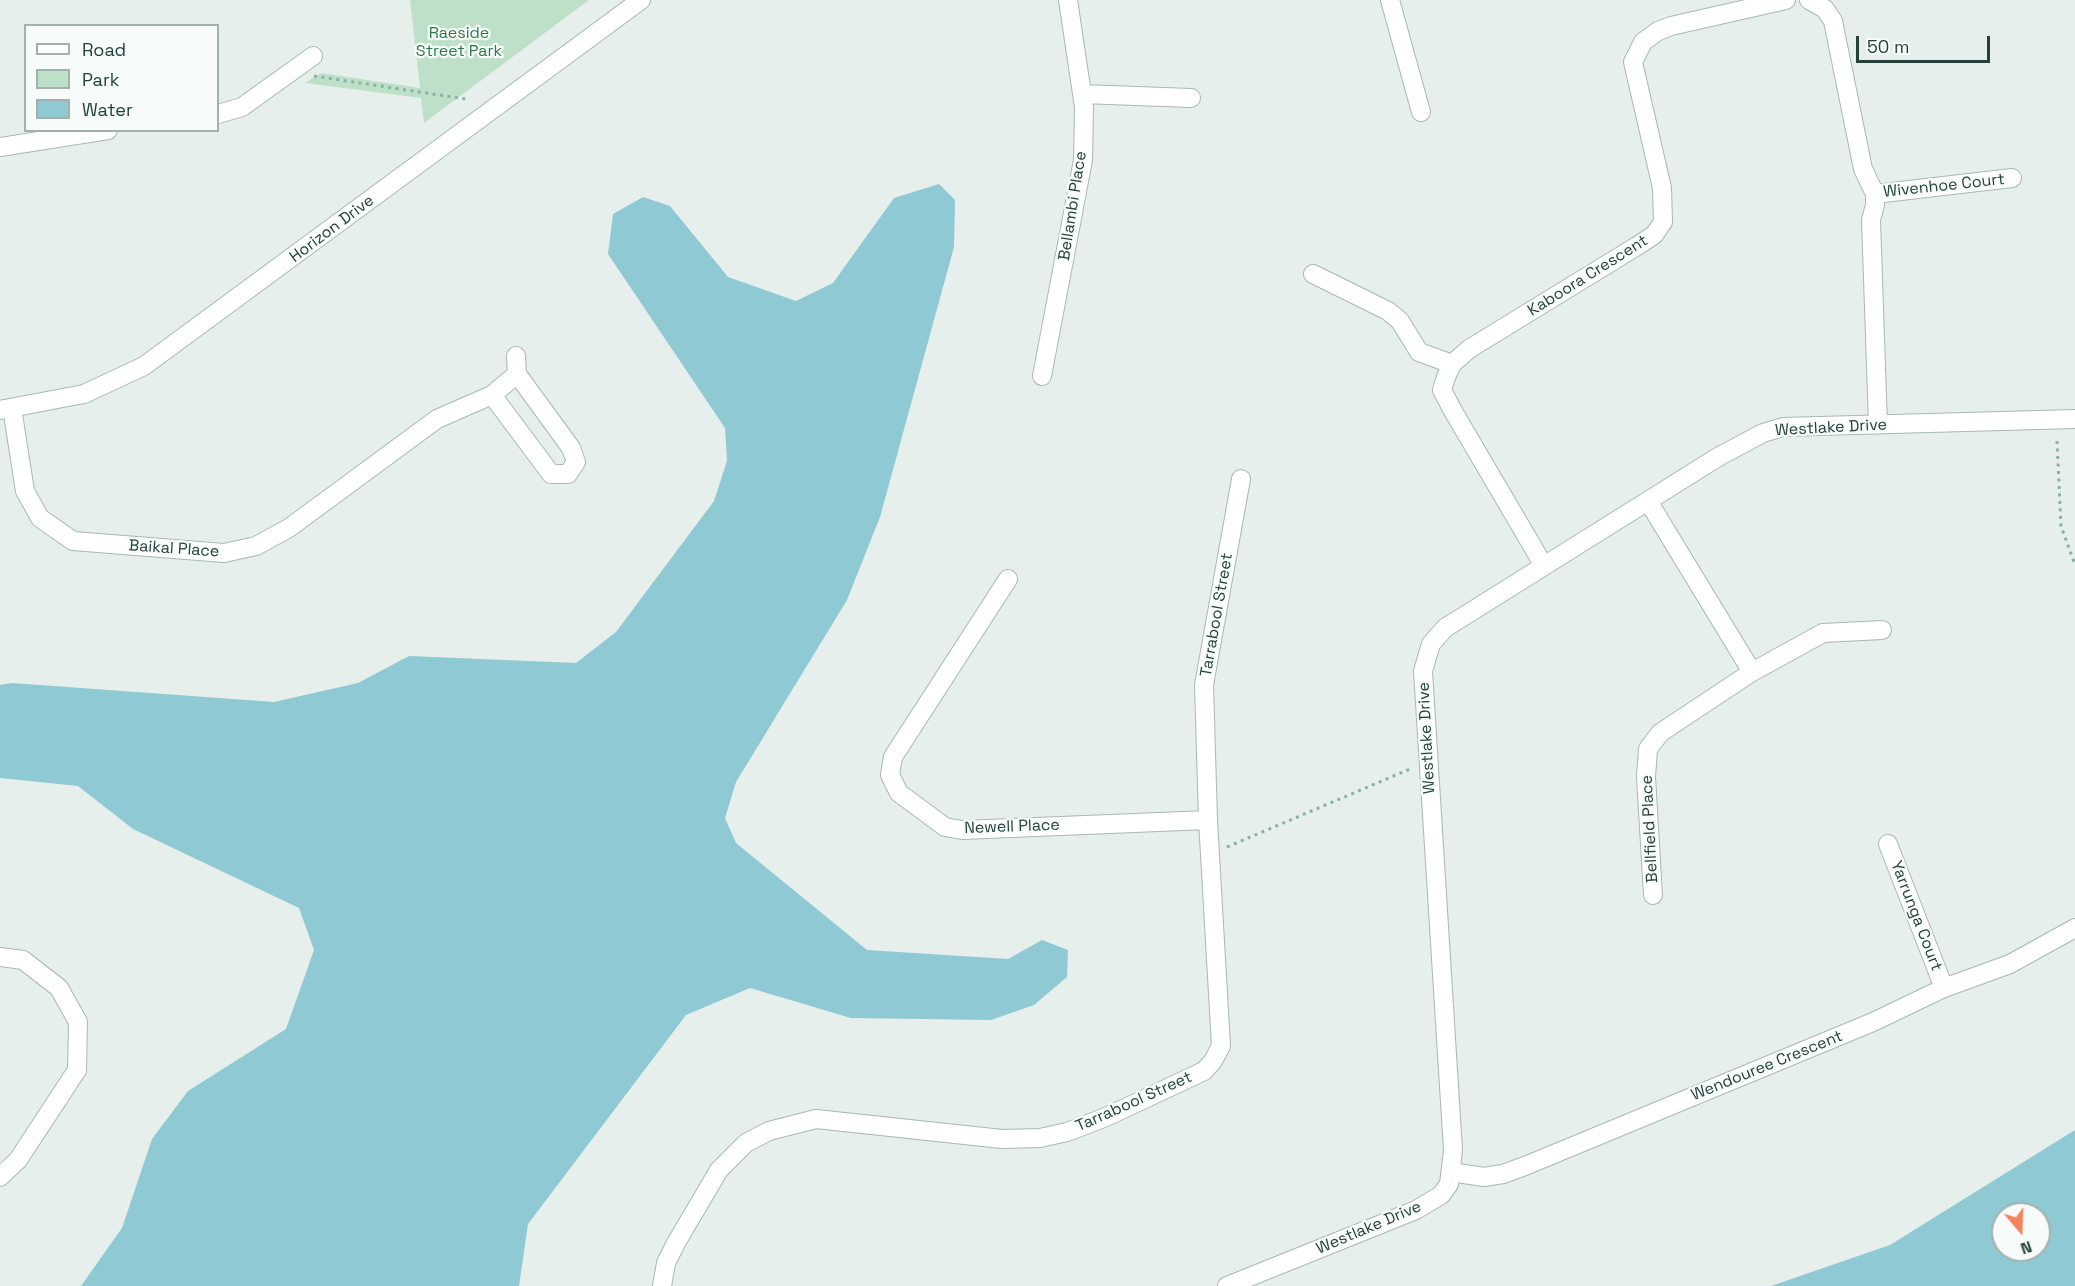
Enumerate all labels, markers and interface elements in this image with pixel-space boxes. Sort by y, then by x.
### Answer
legend [24,24,219,132]
park label: Raeside Street Park [416,24,502,62]
scale bar [1859,24,1992,62]
text: 50 m [1867,35,1909,58]
text: Road [82,38,126,61]
text: Park [82,68,119,91]
text: Water [82,98,133,121]
street label: Bellambi Place [1055,150,1091,262]
street label: Wivenhoe Court [1882,170,2006,202]
street label: Horizon Drive [286,191,378,267]
street label: Kaboora Crescent [1524,231,1652,321]
street label: Westlake Drive [1775,415,1887,441]
street label: Baikal Place [128,536,220,562]
street label: Tarrabool Street [1197,552,1237,678]
street label: Westlake Drive [1414,682,1440,794]
street label: Bellfield Place [1638,775,1662,883]
street label: Newell Place [964,816,1060,838]
street label: Yarrunga Court [1886,858,1946,974]
street label: Wendouree Crescent [1688,1027,1846,1105]
street label: Tarrabool Street [1073,1068,1195,1136]
street label: Westlake Drive [1314,1197,1424,1259]
north arrow [1991,1202,2051,1262]
text: N [2018,1236,2035,1259]

